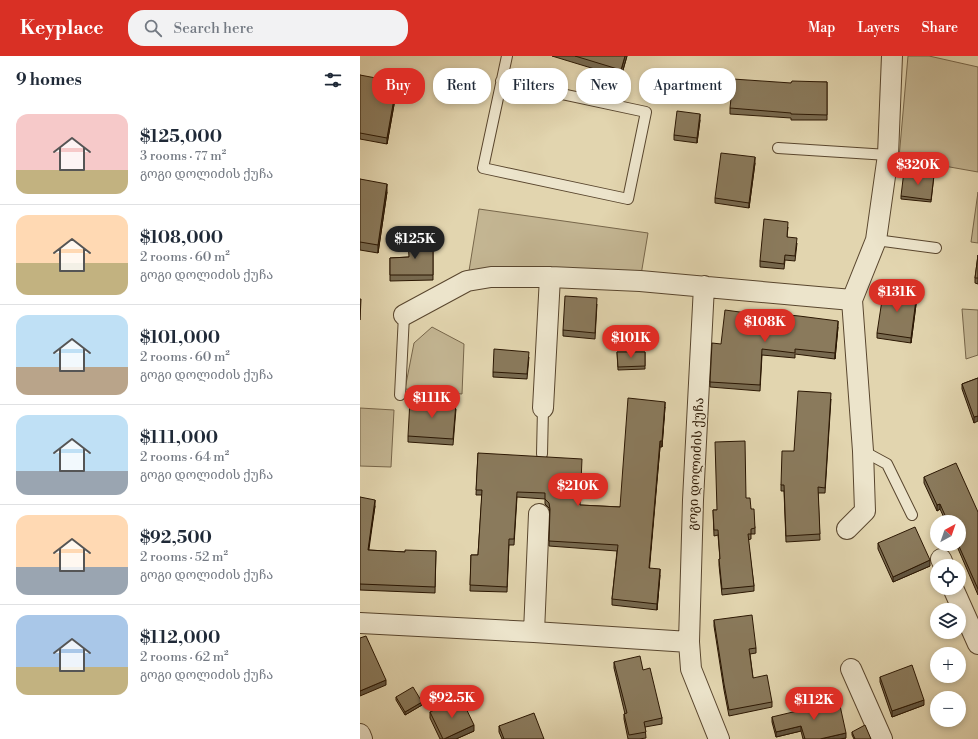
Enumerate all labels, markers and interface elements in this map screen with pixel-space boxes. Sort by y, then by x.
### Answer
search box [128,10,408,46]
text: Keyplace [20,16,104,40]
icon: search [142,17,164,39]
text: Search here [174,19,254,38]
text: Map [808,19,835,37]
text: Layers [857,19,900,37]
text: Share [922,19,958,37]
chip: Buy [372,68,425,104]
chip: Rent [433,68,491,104]
chip: Filters [499,68,568,104]
chip: New [576,68,631,104]
chip: Apartment [639,68,736,104]
text: 9 homes [16,69,82,91]
icon: filters [322,69,344,91]
text: $125,000 [140,126,222,148]
icon: home [48,130,96,178]
text: 3 rooms · 77 m² [140,148,226,164]
pin: $320K [890,152,946,186]
text: $320K [896,157,940,173]
text: გოგი დოლიძის ქუჩა [140,166,273,182]
pin: $125K [387,226,443,260]
text: $108,000 [140,227,223,249]
icon: home [48,231,96,279]
text: $125K [395,231,435,247]
text: 2 rooms · 60 m² [140,249,230,265]
text: გოგი დოლიძის ქუჩა [140,267,273,283]
pin: $131K [869,279,925,313]
text: $131K [878,284,916,300]
pin: $108K [737,309,793,343]
text: $108K [744,314,786,330]
pin: $101K [603,325,659,359]
text: $101,000 [140,327,220,349]
text: $101K [611,330,651,346]
icon: home [48,331,96,379]
text: 2 rooms · 60 m² [140,349,230,365]
text: გოგი დოლიძის ქუჩა [140,367,273,383]
pin: $111K [404,385,460,419]
text: $111K [413,390,451,406]
street label: გოგი დოლიძის ქუჩა [685,397,707,531]
text: $111,000 [140,427,218,449]
icon: home [48,431,96,479]
text: 2 rooms · 64 m² [140,449,229,465]
text: გოგი დოლიძის ქუჩა [140,467,273,483]
pin: $210K [550,473,606,507]
text: $210K [557,478,599,494]
north arrow [930,515,966,551]
map controls [930,515,966,727]
text: $92,500 [140,527,212,549]
icon: home [48,531,96,579]
text: 2 rooms · 52 m² [140,549,228,565]
button: locate [930,559,966,595]
text: გოგი დოლიძის ქუჩა [140,567,273,583]
button: layers [930,603,966,639]
text: $112,000 [140,627,220,649]
icon: home [48,631,96,679]
button: + [930,647,966,683]
text: 2 rooms · 62 m² [140,649,229,665]
text: გოგი დოლიძის ქუჩა [140,667,273,683]
pin: $92.5K [419,685,485,719]
pin: $112K [786,687,842,721]
text: $92.5K [429,690,475,706]
button: − [930,691,966,727]
text: $112K [794,692,834,708]

